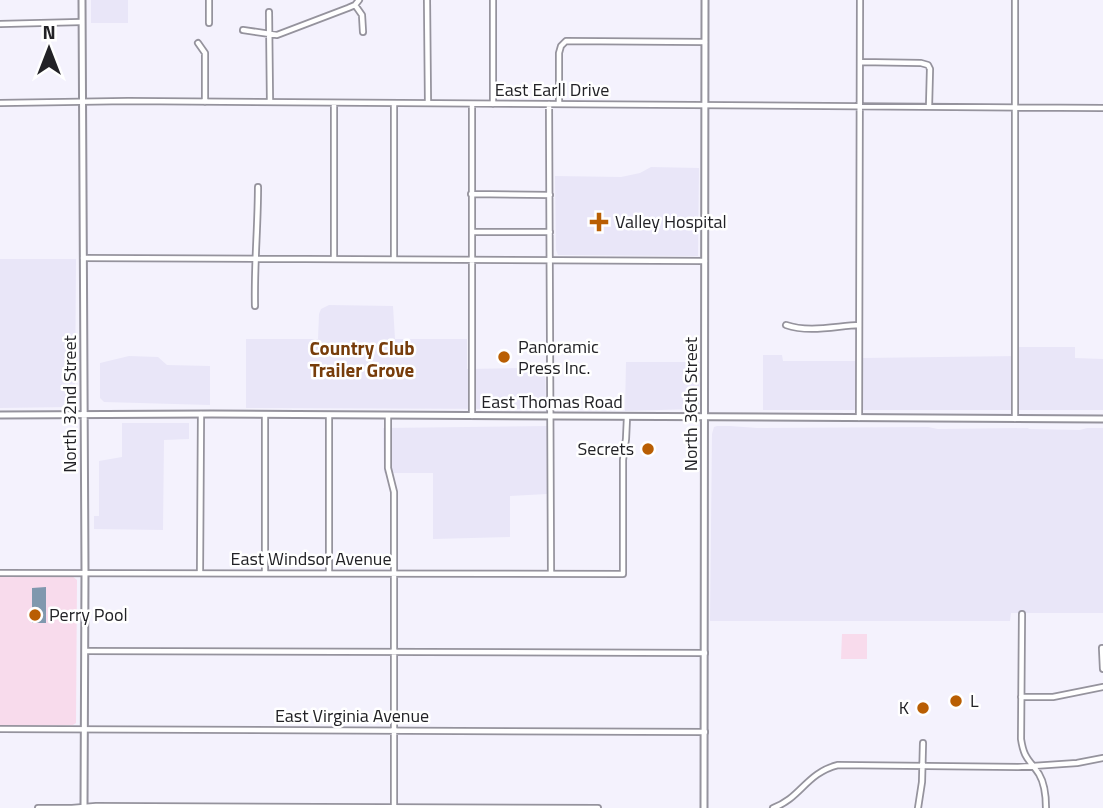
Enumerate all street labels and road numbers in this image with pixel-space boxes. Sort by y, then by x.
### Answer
street label: East Earll Drive [495,76,609,103]
street label: North 32nd Street [56,335,83,473]
street label: North 36th Street [677,336,704,471]
street label: East Thomas Road [481,388,623,415]
street label: East Windsor Avenue [230,545,392,572]
street label: East Virginia Avenue [275,702,429,729]

